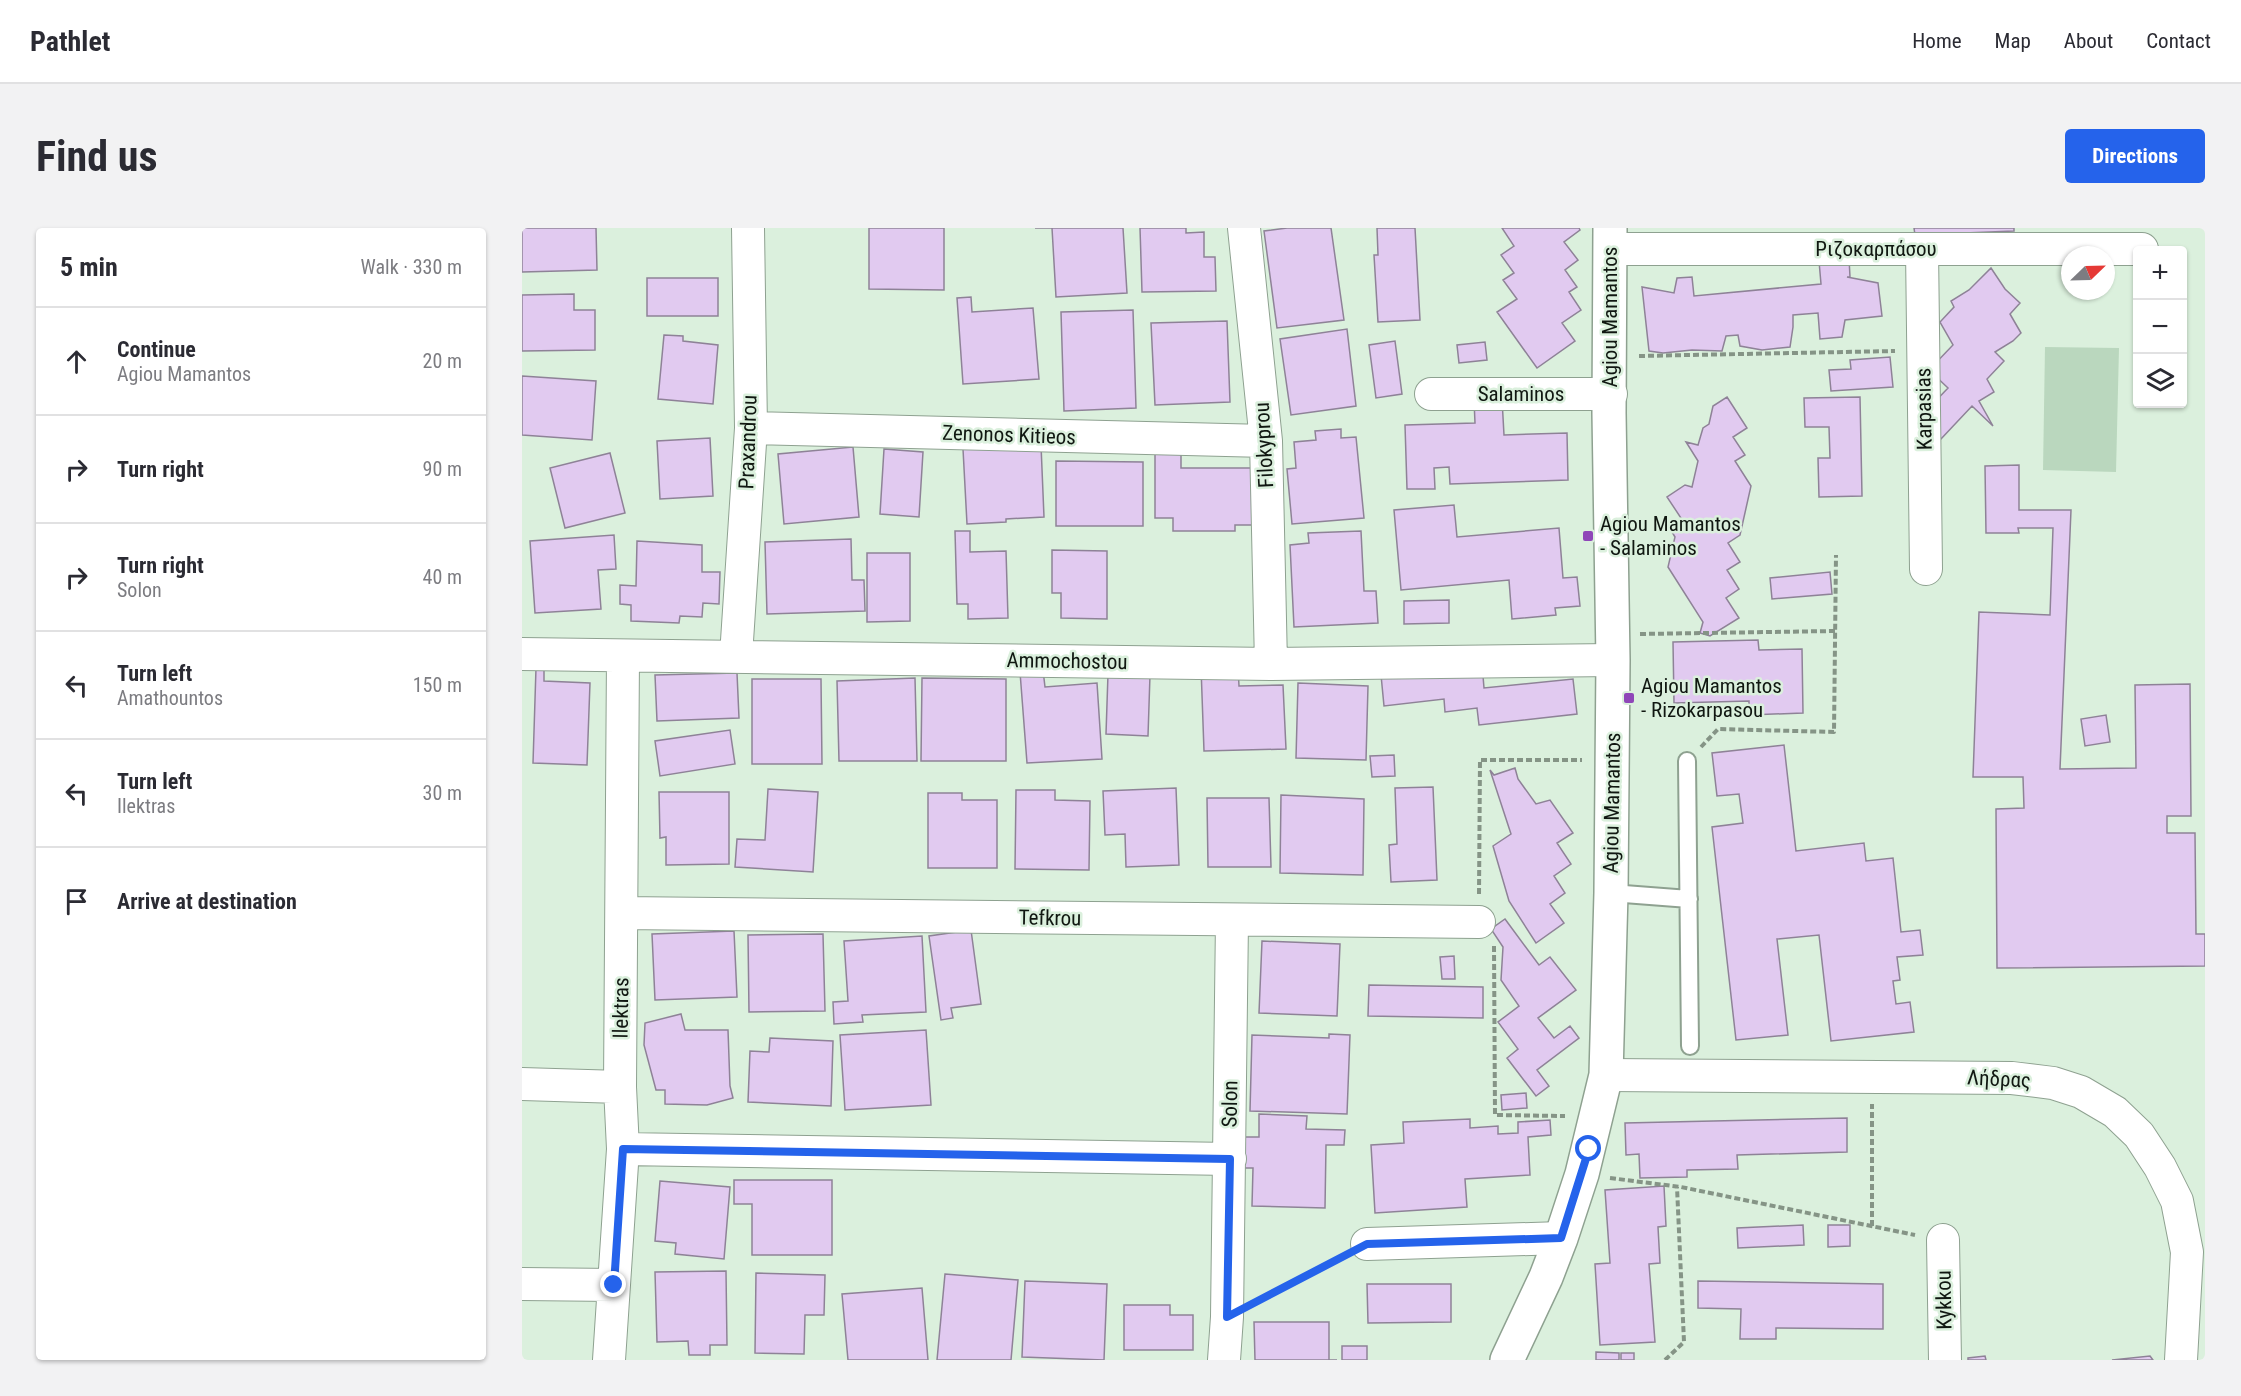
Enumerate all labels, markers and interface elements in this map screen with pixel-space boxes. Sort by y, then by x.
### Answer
text: Pathlet [30,25,110,58]
text: Home [1912,29,1962,53]
text: Map [1995,29,2031,53]
text: About [2064,29,2113,53]
text: Contact [2146,29,2211,53]
button: Directions [2065,129,2205,183]
text: Find us [36,132,157,181]
street label: Ριζοκαρπάσου [1815,237,1937,261]
north arrow [2061,246,2115,300]
map controls [2133,246,2187,408]
button: + [2133,246,2187,300]
street label: Agiou Mamantos [1598,247,1622,387]
text: 5 min [60,252,118,282]
text: Walk · 330 m [361,255,462,279]
button: − [2133,300,2187,354]
text: Continue [117,337,196,362]
icon: ahead [60,345,93,378]
text: 20 m [423,349,462,373]
button: layers [2133,354,2187,408]
text: Agiou Mamantos [117,362,251,386]
street label: Karpasias [1911,368,1937,450]
street label: Salaminos [1478,382,1564,406]
street label: Praxandrou [734,394,762,490]
street label: Filokyprou [1250,402,1278,488]
street label: Zenonos Kitieos [942,421,1076,449]
icon: right [60,453,93,486]
text: Turn right [117,457,204,482]
text: 90 m [423,457,462,481]
place label: Agiou Mamantos - Salaminos [1600,512,1741,560]
marker: Agiou Mamantos - Salaminos [1581,529,1595,543]
text: Turn right [117,553,204,578]
icon: right [60,561,93,594]
text: 40 m [423,565,462,589]
text: Solon [117,578,162,602]
street label: Ammochostou [1006,648,1128,674]
text: Turn left [117,661,192,686]
icon: left [60,669,93,702]
text: 150 m [413,673,462,697]
place label: Agiou Mamantos - Rizokarpasou [1641,674,1782,722]
text: Amathountos [117,686,223,710]
marker: Agiou Mamantos - Rizokarpasou [1622,691,1636,705]
street label: Agiou Mamantos [1599,732,1625,874]
text: Turn left [117,769,192,794]
icon: left [60,777,93,810]
text: 30 m [423,781,462,805]
text: Ilektras [117,794,175,818]
icon: arrive [60,885,93,918]
text: Arrive at destination [117,889,297,914]
street label: Tefkrou [1018,905,1082,931]
street label: Ilektras [608,977,634,1039]
street label: Λήδρας [1967,1065,2031,1093]
street label: Solon [1218,1080,1242,1128]
route start [1575,1135,1601,1161]
street label: Kykkou [1931,1270,1957,1330]
route end [600,1271,626,1297]

